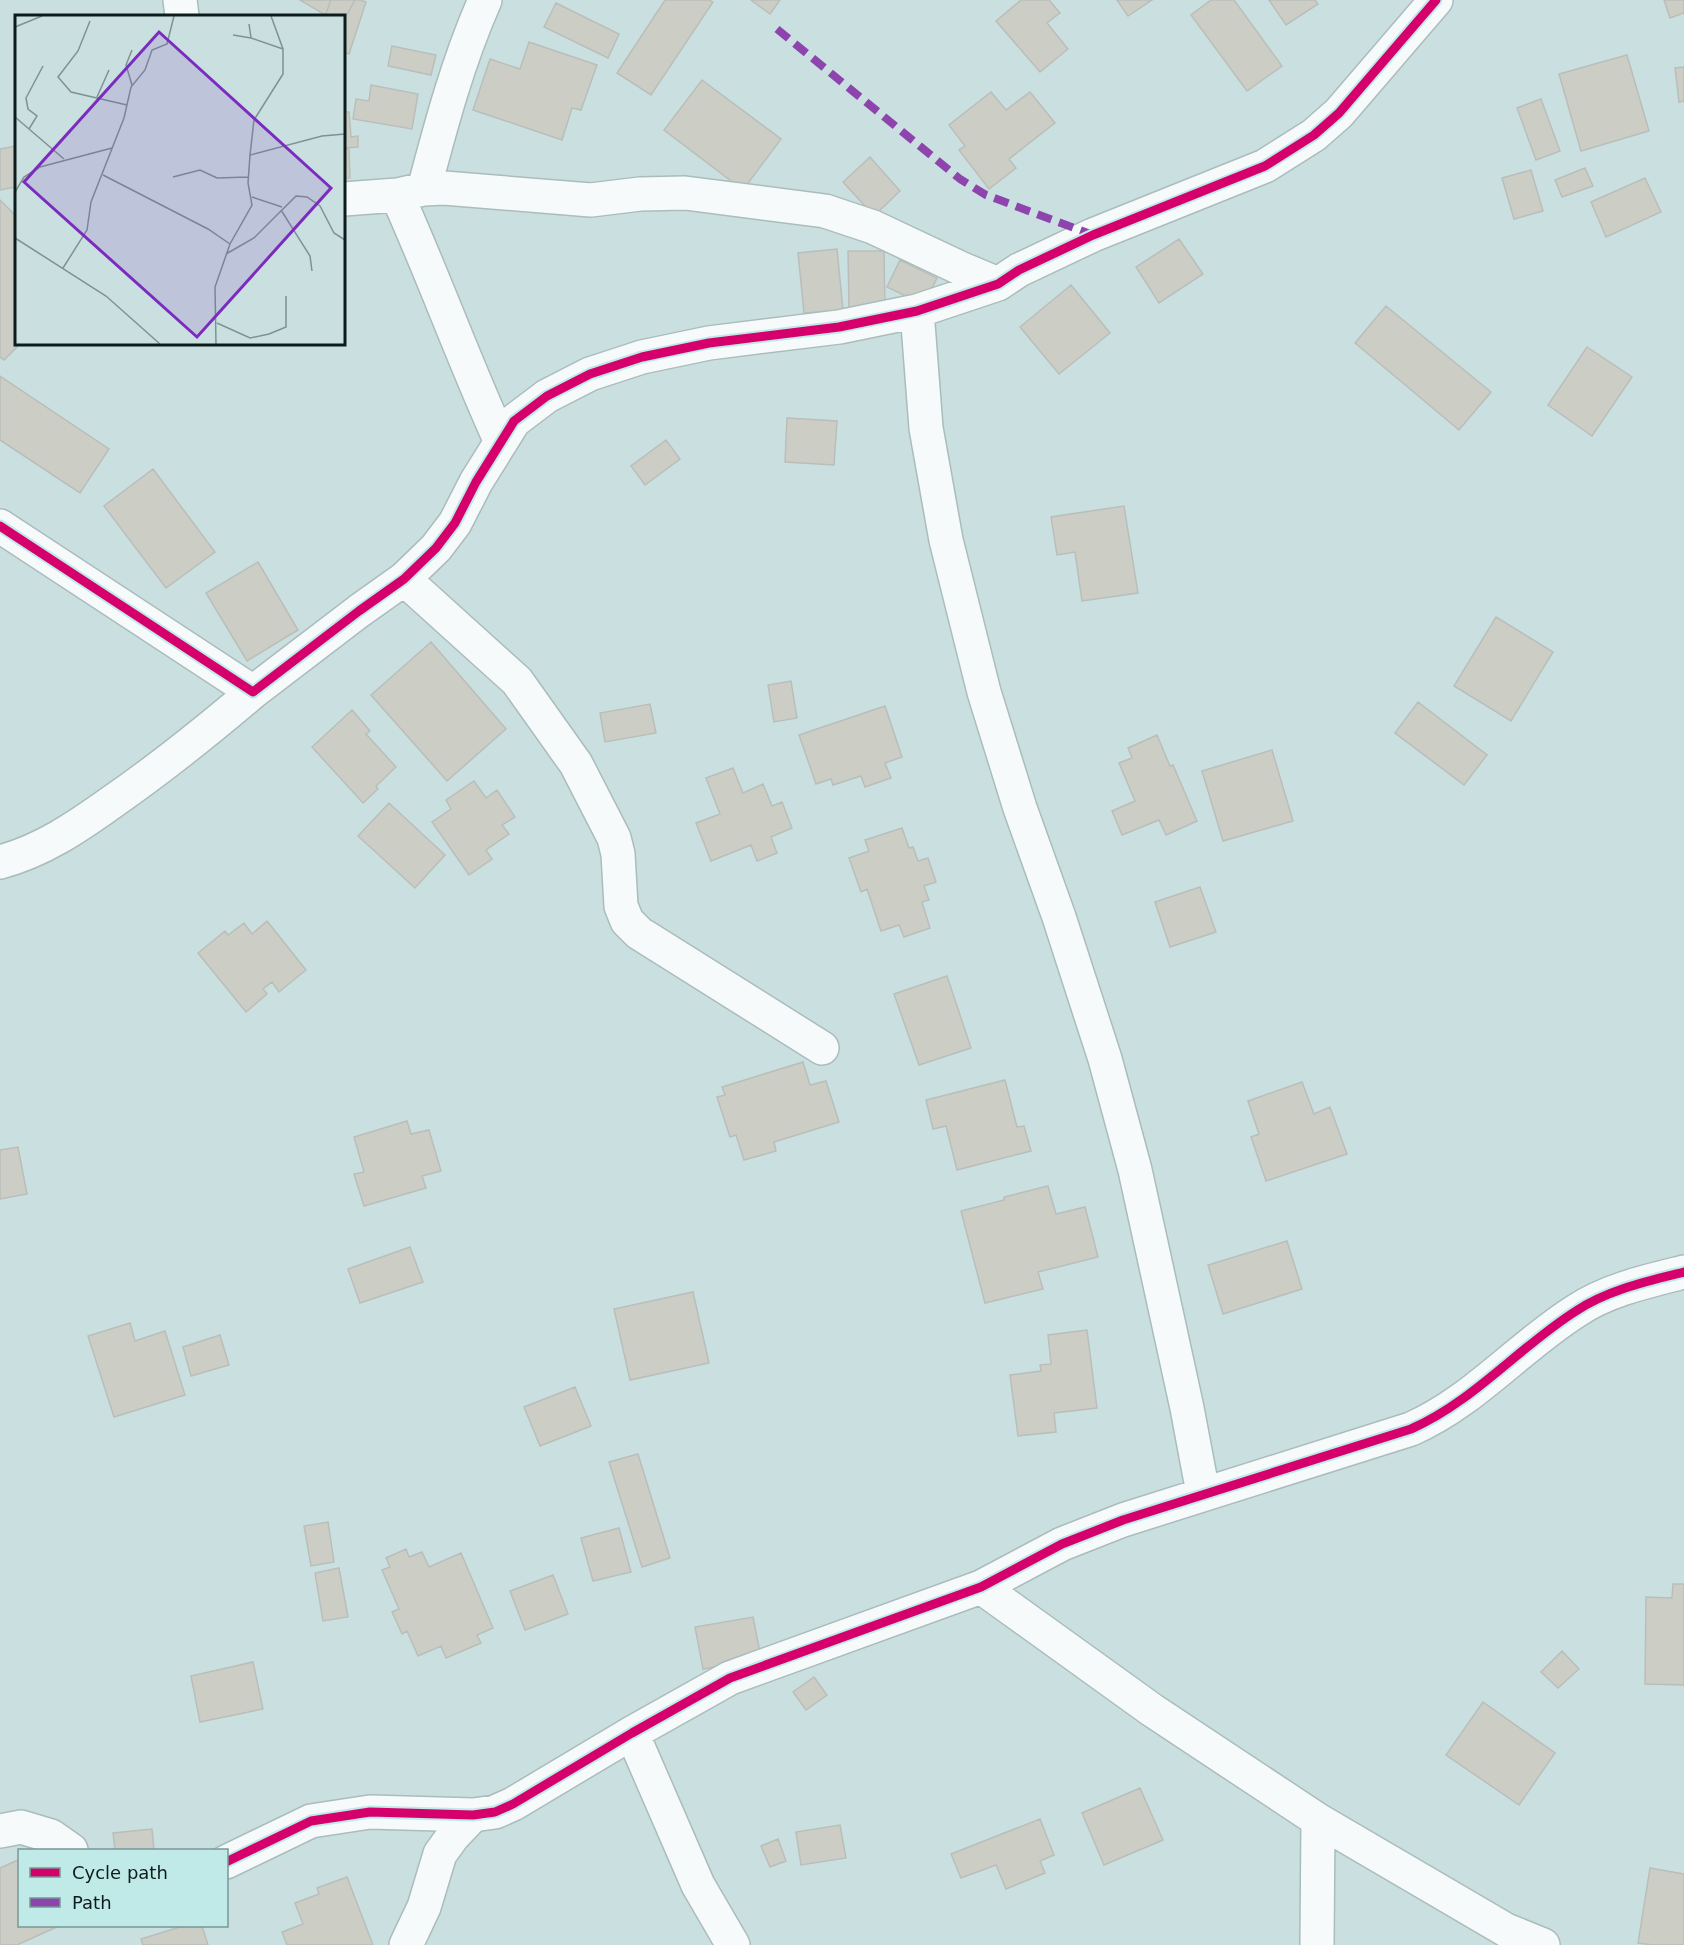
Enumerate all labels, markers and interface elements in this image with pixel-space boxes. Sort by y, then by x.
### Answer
inset map [15,15,345,345]
legend [18,1849,228,1927]
text: Cycle path [72,1862,168,1883]
text: Path [72,1892,112,1913]

